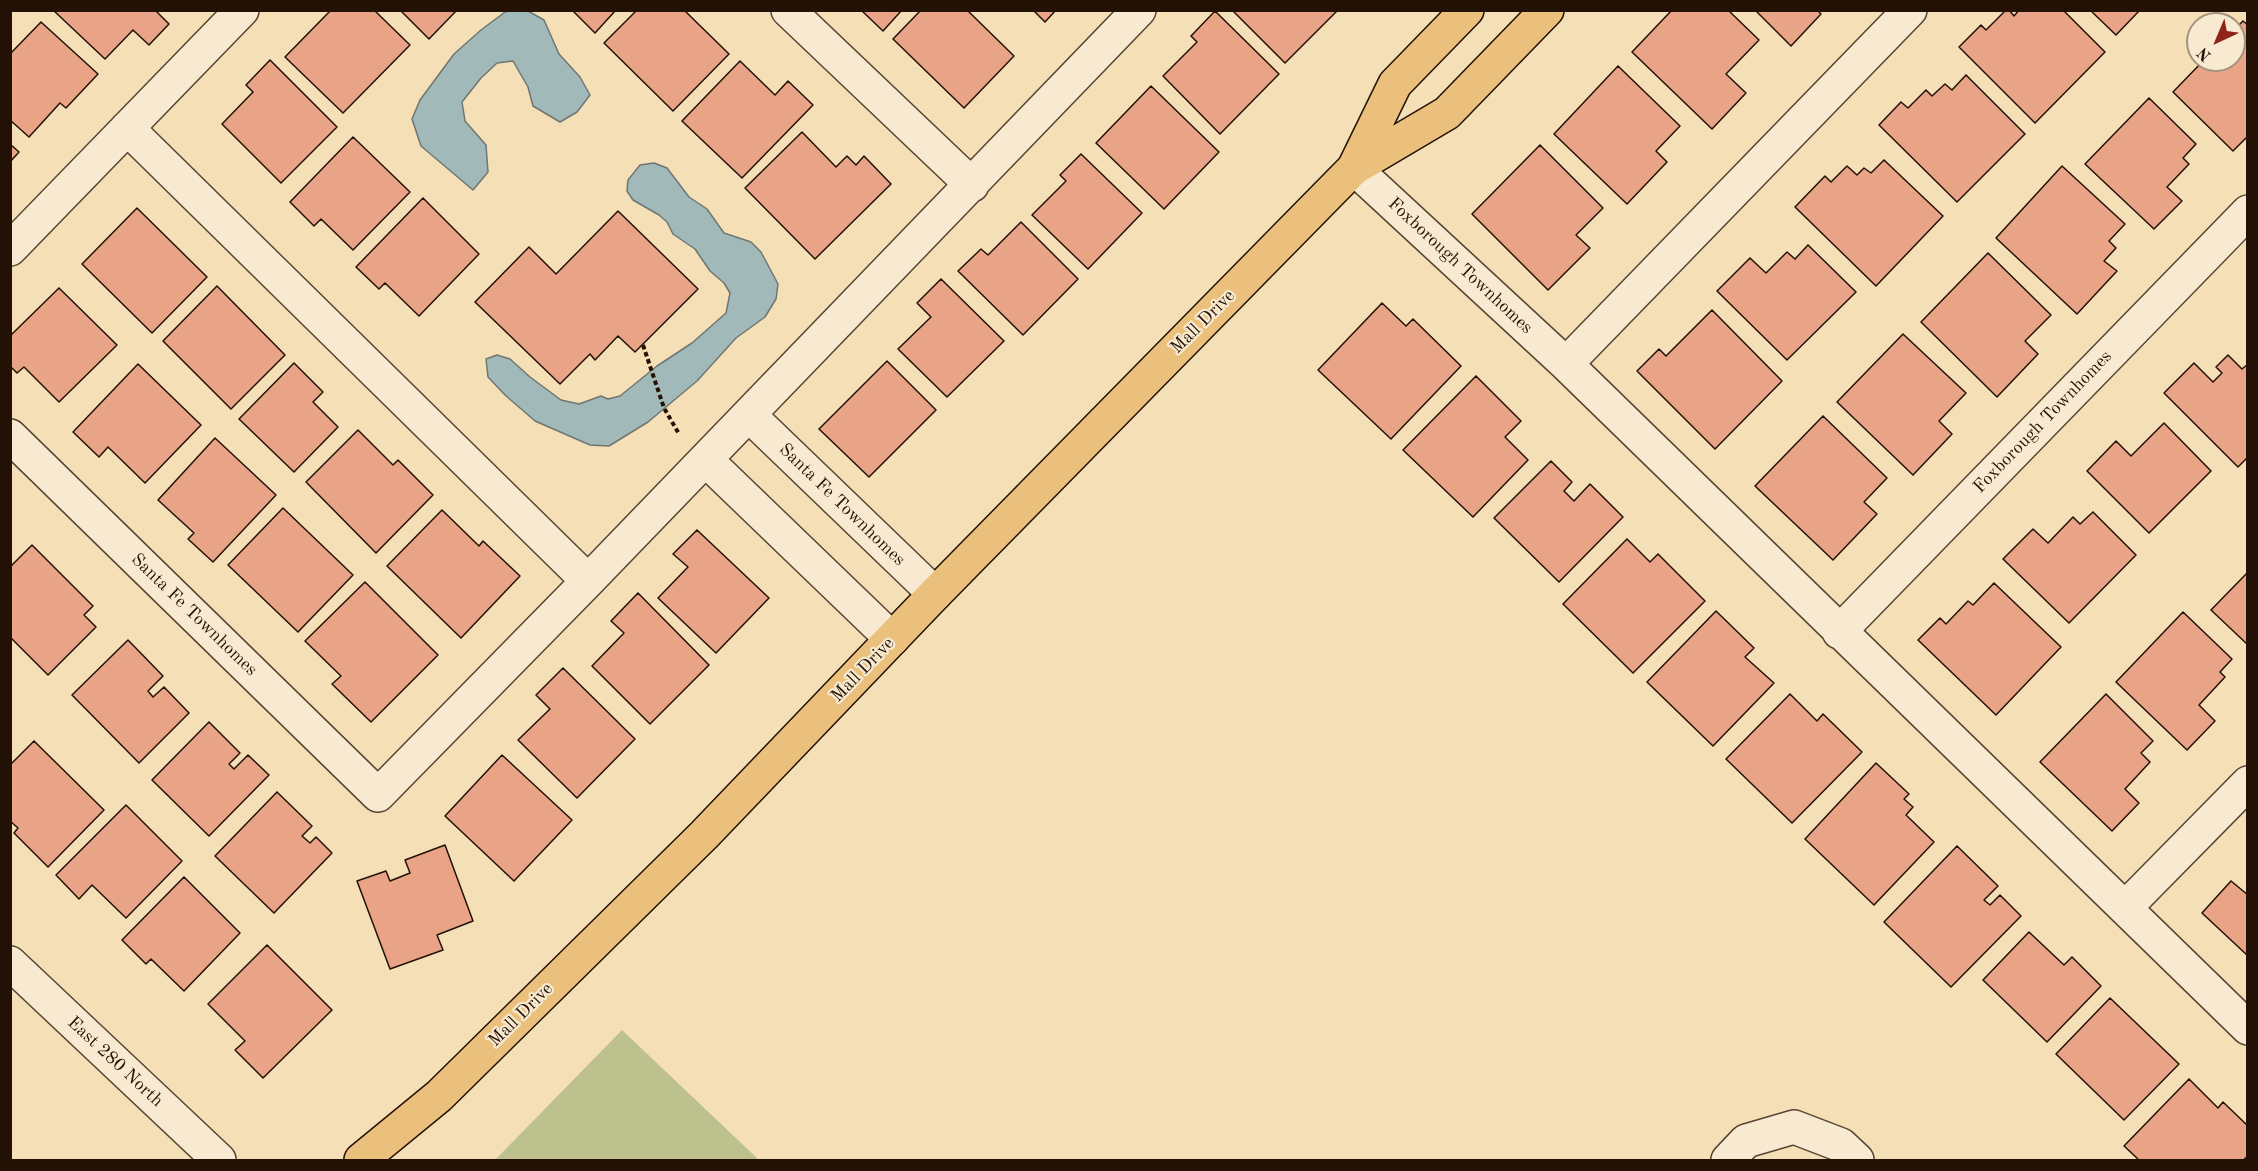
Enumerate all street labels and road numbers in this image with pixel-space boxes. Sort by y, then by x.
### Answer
street label: Foxborough Townhomes [1383,193,1537,339]
street label: Mall Drive [1166,285,1240,359]
street label: Foxborough Townhomes [1969,346,2117,498]
street label: Santa Fe Townhomes [774,439,910,571]
street label: Santa Fe Townhomes [126,549,262,681]
street label: Mall Drive [827,633,899,707]
street label: Mall Drive [484,978,558,1052]
street label: East 280 North [63,1012,167,1112]

